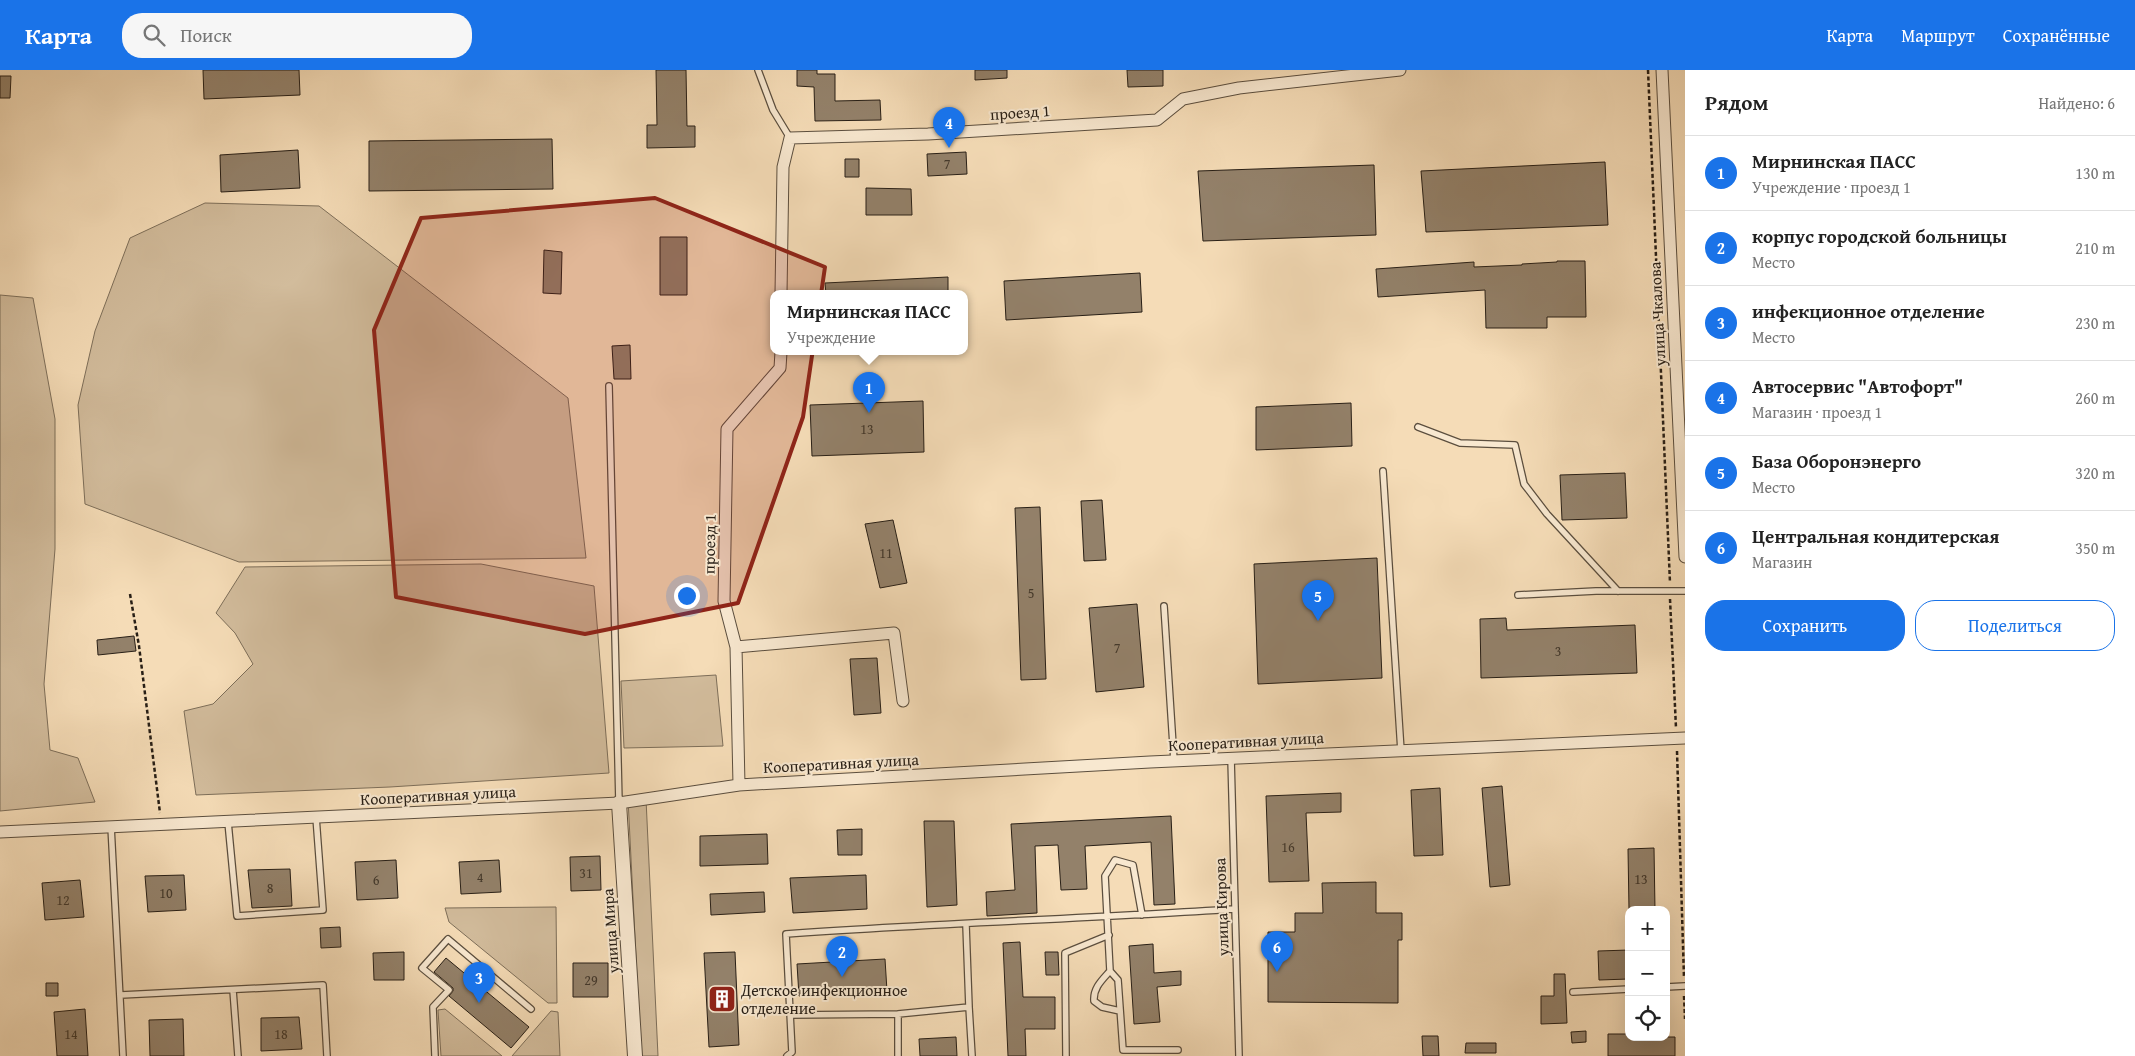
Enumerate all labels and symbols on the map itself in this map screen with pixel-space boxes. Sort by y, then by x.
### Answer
street label: проезд 1 [989,98,1051,126]
pin: 4 [933,107,965,148]
house number: 7 [944,154,951,174]
street label: улица Чкалова [1642,261,1672,368]
pin: 1 [853,372,885,413]
house number: 13 [860,419,874,439]
street label: проезд 1 [696,514,722,574]
house number: 11 [879,543,893,563]
pin: 5 [1302,580,1334,621]
your location [674,583,700,609]
house number: 5 [1028,583,1034,603]
house number: 7 [1114,638,1121,658]
house number: 3 [1555,641,1561,661]
street label: Кооперативная улица [1168,725,1325,757]
street label: Кооперативная улица [763,747,920,779]
street label: Кооперативная улица [360,779,517,811]
house number: 16 [1281,837,1295,857]
street label: улица Кирова [1207,857,1235,958]
house number: 31 [579,863,593,883]
house number: 4 [477,867,484,887]
house number: 13 [1634,869,1648,889]
house number: 6 [373,870,380,890]
house number: 8 [267,878,274,898]
house number: 10 [159,883,173,903]
street label: улица Мира [595,887,625,975]
house number: 12 [56,890,70,910]
pin: 6 [1261,931,1293,972]
pin: 2 [826,936,858,977]
pin: 3 [463,962,495,1003]
house number: 29 [584,970,598,990]
place label: Детское инфекционное отделение [740,978,908,1020]
building icon: Детское инфекционное отделение [707,984,737,1014]
house number: 14 [64,1024,78,1044]
house number: 18 [274,1024,288,1044]

